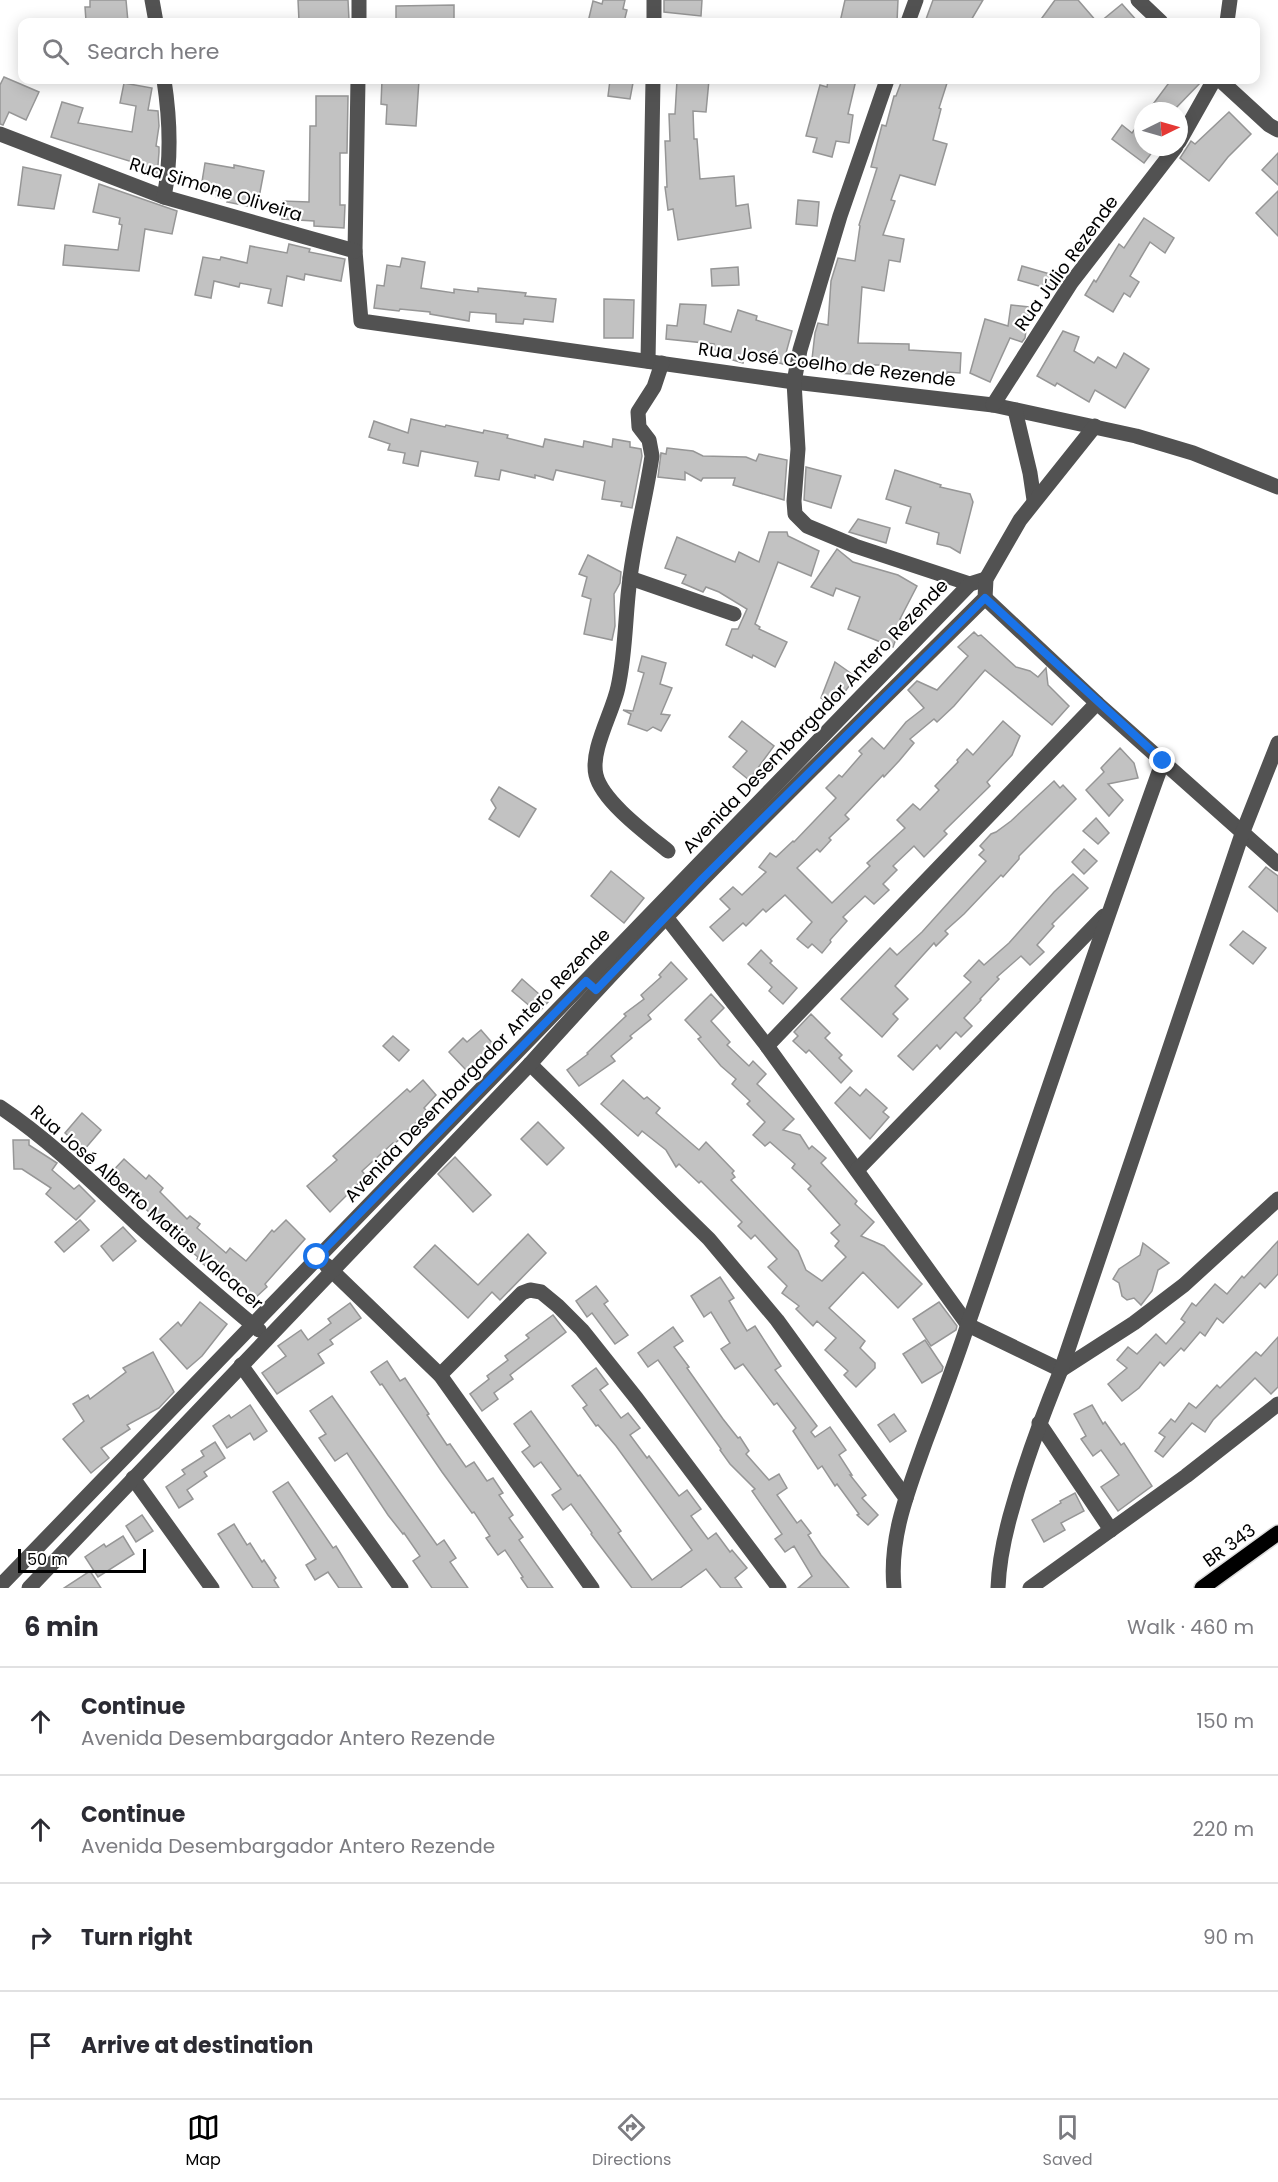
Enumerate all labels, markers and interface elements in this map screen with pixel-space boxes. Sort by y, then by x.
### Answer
search box [18,18,1260,84]
icon: search [39,35,72,68]
text: Search here [87,36,220,67]
north arrow [1134,102,1188,156]
street label: Rua Simone Oliveira [126,151,306,227]
street label: Rua Júlio Rezende [1008,190,1124,336]
street label: Rua José Coelho de Rezende [697,336,957,392]
street label: Avenida Desembargador Antero Rezende [677,573,953,859]
route end [1149,747,1175,773]
street label: Avenida Desembargador Antero Rezende [339,922,615,1208]
street label: Rua José Alberto Matias Valcacer [25,1099,269,1315]
route start [303,1243,329,1269]
street label: BR 343 [1198,1517,1260,1573]
scale bar [18,1546,146,1574]
text: 50 m [27,1548,68,1571]
text: 6 min [24,1609,99,1645]
text: Walk · 460 m [1127,1613,1254,1641]
text: Continue [81,1691,185,1722]
icon: ahead [24,1705,57,1738]
text: 150 m [1197,1707,1254,1735]
text: Avenida Desembargador Antero Rezende [81,1724,495,1752]
text: Continue [81,1799,185,1830]
icon: ahead [24,1813,57,1846]
text: 220 m [1193,1815,1254,1843]
text: Avenida Desembargador Antero Rezende [81,1832,495,1860]
icon: right [24,1921,57,1954]
text: Turn right [81,1922,192,1953]
text: 90 m [1203,1923,1254,1951]
icon: arrive [24,2029,57,2062]
text: Arrive at destination [81,2030,313,2061]
tab: Map [186,2111,221,2172]
tab: Directions [592,2111,671,2172]
tab: Saved [1043,2111,1092,2172]

